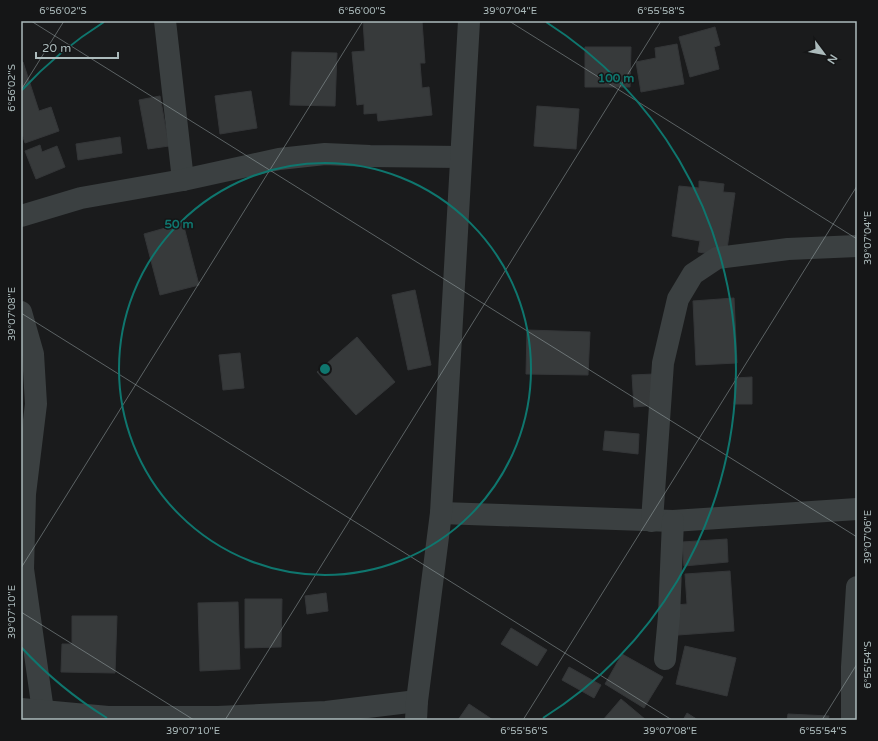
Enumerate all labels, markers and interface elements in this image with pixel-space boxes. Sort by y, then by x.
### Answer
text: 6°56'02"S [39,5,87,17]
text: 6°56'00"S [338,5,386,17]
text: 39°07'04"E [483,5,537,17]
text: 6°55'58"S [637,5,685,17]
scale bar [36,34,118,60]
north arrow [804,34,844,74]
text: 20 m [42,41,71,55]
text: N [824,52,840,66]
text: 6°56'02"S [6,64,18,112]
text: 100 m [598,71,634,85]
text: 39°07'04"E [862,211,874,265]
text: 50 m [164,217,194,231]
text: 39°07'08"E [6,287,18,341]
centre of rings [318,362,332,376]
text: 39°07'06"E [862,510,874,564]
text: 39°07'10"E [6,585,18,639]
text: 6°55'54"S [862,641,874,689]
text: 39°07'10"E [166,725,220,737]
text: 6°55'56"S [500,725,548,737]
text: 39°07'08"E [643,725,697,737]
text: 6°55'54"S [799,725,847,737]

